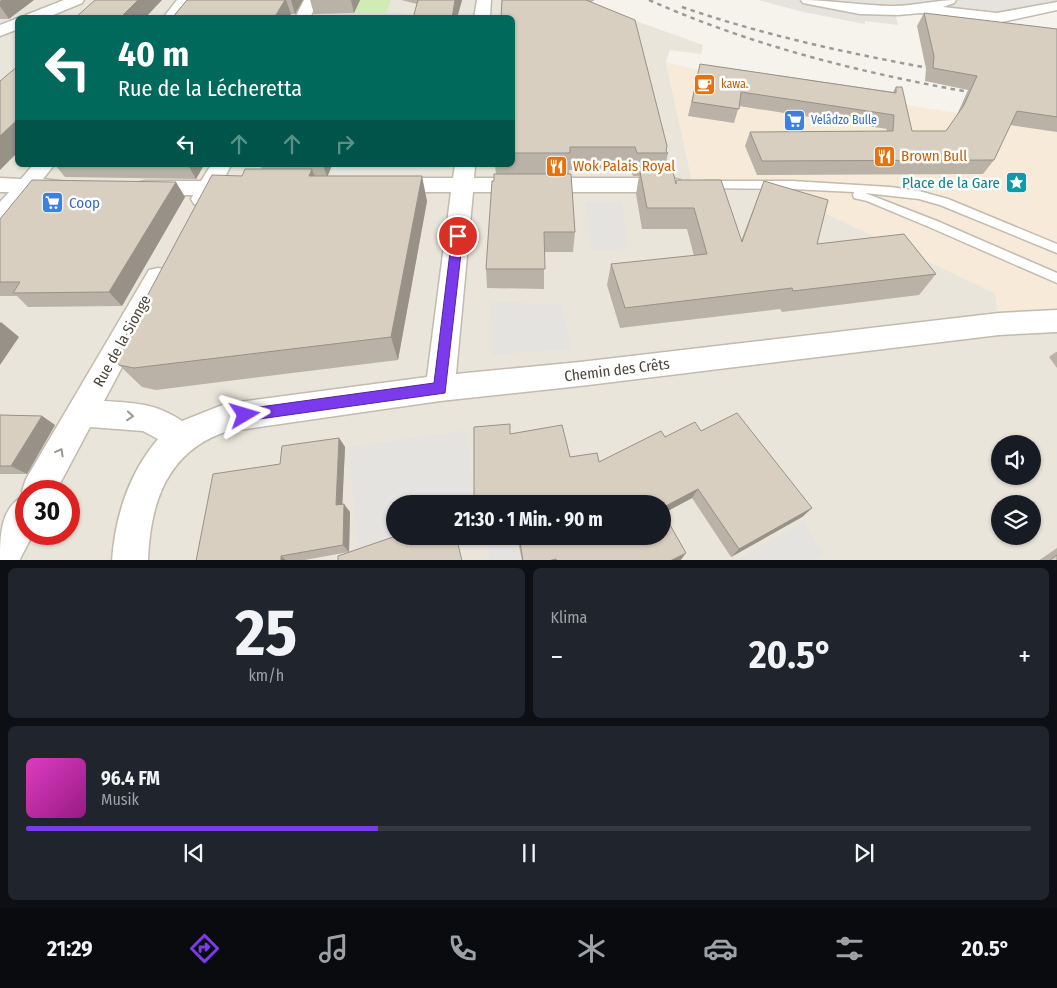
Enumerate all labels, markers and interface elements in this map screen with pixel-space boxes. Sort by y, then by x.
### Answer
text: 40 m [118,33,189,75]
icon: left [35,35,100,100]
cafe icon: kawa. [693,72,717,96]
text: Rue de la Lécheretta [118,75,302,102]
place label: kawa. [721,77,749,91]
supermarket icon: Velâdzo Bulle [783,108,807,132]
place label: Velâdzo Bulle [811,113,877,127]
icon: left [172,130,200,158]
icon: ahead [225,130,253,158]
icon: ahead [278,130,306,158]
icon: right [331,130,359,158]
restaurant icon: Brown Bull [873,144,897,168]
place label: Brown Bull [901,147,967,165]
restaurant icon: Wok Palais Royal [545,154,569,178]
place label: Wok Palais Royal [573,157,675,175]
place icon: Place de la Gare [1004,171,1028,195]
place label: Place de la Gare [902,174,1000,192]
supermarket icon: Coop [41,191,65,215]
place label: Coop [69,194,100,212]
pin [437,215,479,257]
icon: arrive [444,222,472,250]
street label: Rue de la Sionge [89,292,155,390]
street label: Chemin des Crêts [563,355,671,385]
position arrow [218,388,270,440]
one-way arrow [126,410,134,421]
map controls [991,435,1041,545]
button: sound [991,435,1041,485]
one-way arrow [53,449,63,458]
speed limit sign: 30 [15,480,80,545]
button: layers [991,495,1041,545]
text: 21:30 · 1 Min. · 90 m [454,508,603,531]
text: 25 [235,594,297,672]
text: Klima [551,608,587,627]
text: 20.5° [749,632,832,678]
text: − [551,640,563,673]
text: + [1018,640,1031,673]
text: km/h [248,666,284,685]
text: 96.4 FM [101,767,160,790]
text: Musik [101,790,139,809]
icon: previous [180,839,208,867]
icon: pause [515,839,543,867]
icon: next [850,839,878,867]
icon: directions [187,931,222,966]
icon: music [316,931,351,966]
icon: phone [445,931,480,966]
icon: climate [574,931,609,966]
icon: car [703,931,738,966]
icon: filters [832,931,867,966]
text: 21:29 [47,935,93,962]
text: 20.5° [962,935,1010,962]

